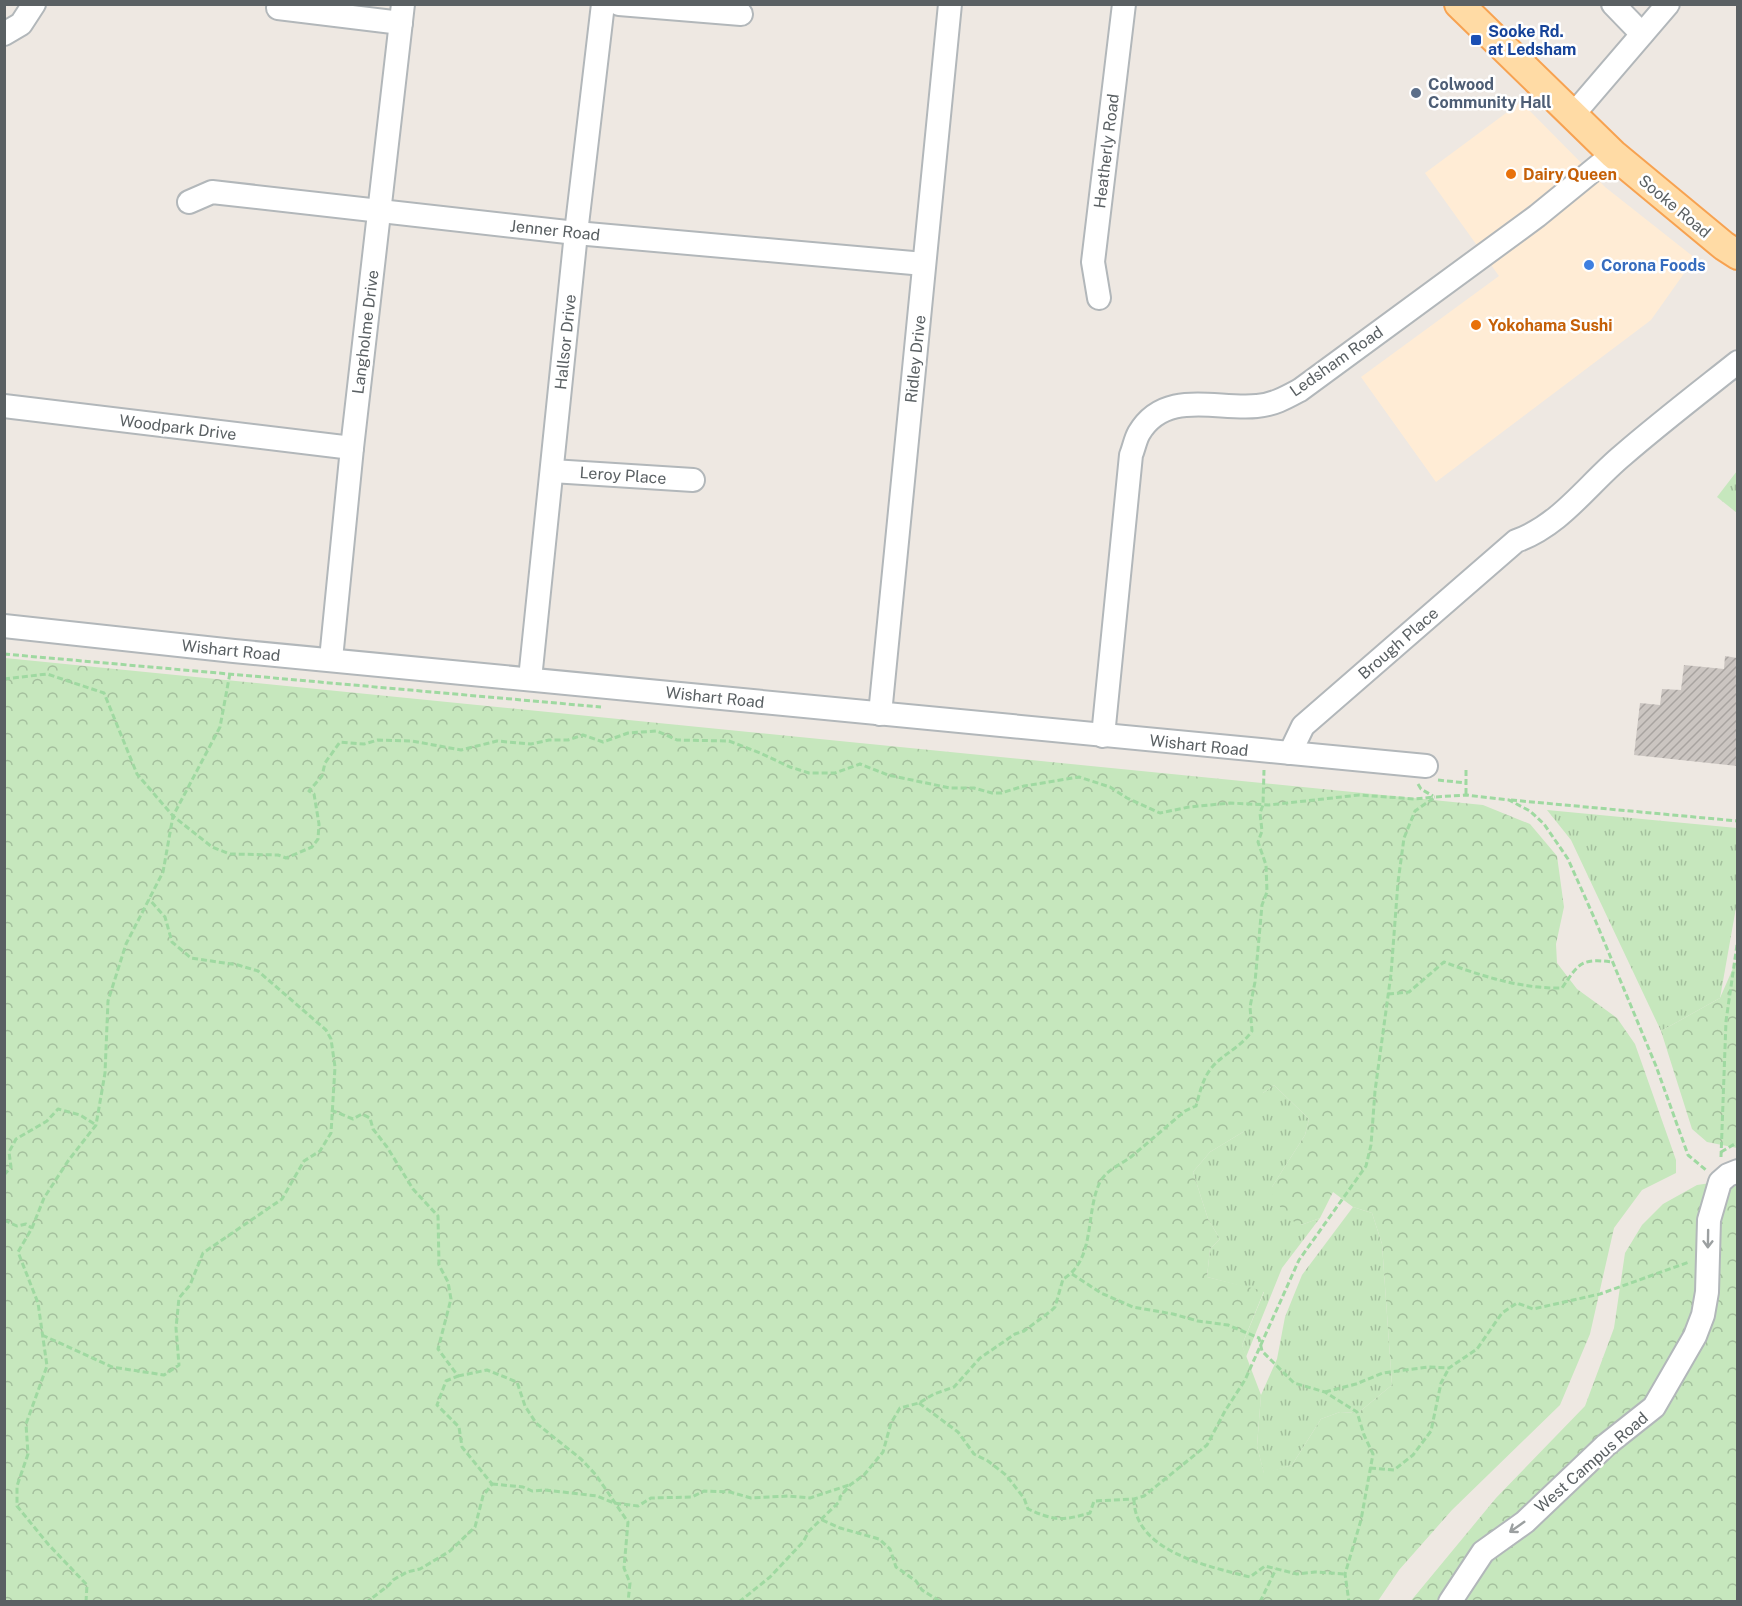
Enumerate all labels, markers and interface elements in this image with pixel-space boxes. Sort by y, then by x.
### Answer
place label: Sooke Rd. at Ledsham [1488,22,1576,59]
marker: Sooke Rd. at Ledsham [1469,33,1483,47]
place label: Colwood Community Hall [1428,75,1552,112]
marker: Colwood Community Hall [1409,86,1423,100]
street label: Heatherly Road [1090,93,1123,209]
place label: Dairy Queen [1523,165,1617,184]
marker: Dairy Queen [1504,167,1518,181]
street label: Sooke Road [1635,171,1715,242]
street label: Jenner Road [509,216,601,245]
place label: Corona Foods [1601,256,1706,275]
marker: Corona Foods [1582,258,1596,272]
street label: Langholme Drive [348,269,383,395]
street label: Hallsor Drive [551,293,580,391]
street label: Ridley Drive [901,314,930,404]
place label: Yokohama Sushi [1488,316,1613,335]
marker: Yokohama Sushi [1469,318,1483,332]
street label: Ledsham Road [1286,322,1387,401]
street label: Woodpark Drive [118,411,238,444]
street label: Leroy Place [579,463,667,488]
street label: Brough Place [1354,603,1442,683]
street label: Wishart Road [181,636,281,665]
street label: Wishart Road [665,683,765,712]
street label: Wishart Road [1149,731,1249,760]
one-way arrow [1703,1228,1714,1248]
street label: West Campus Road [1531,1408,1652,1517]
one-way arrow [1510,1521,1526,1533]

